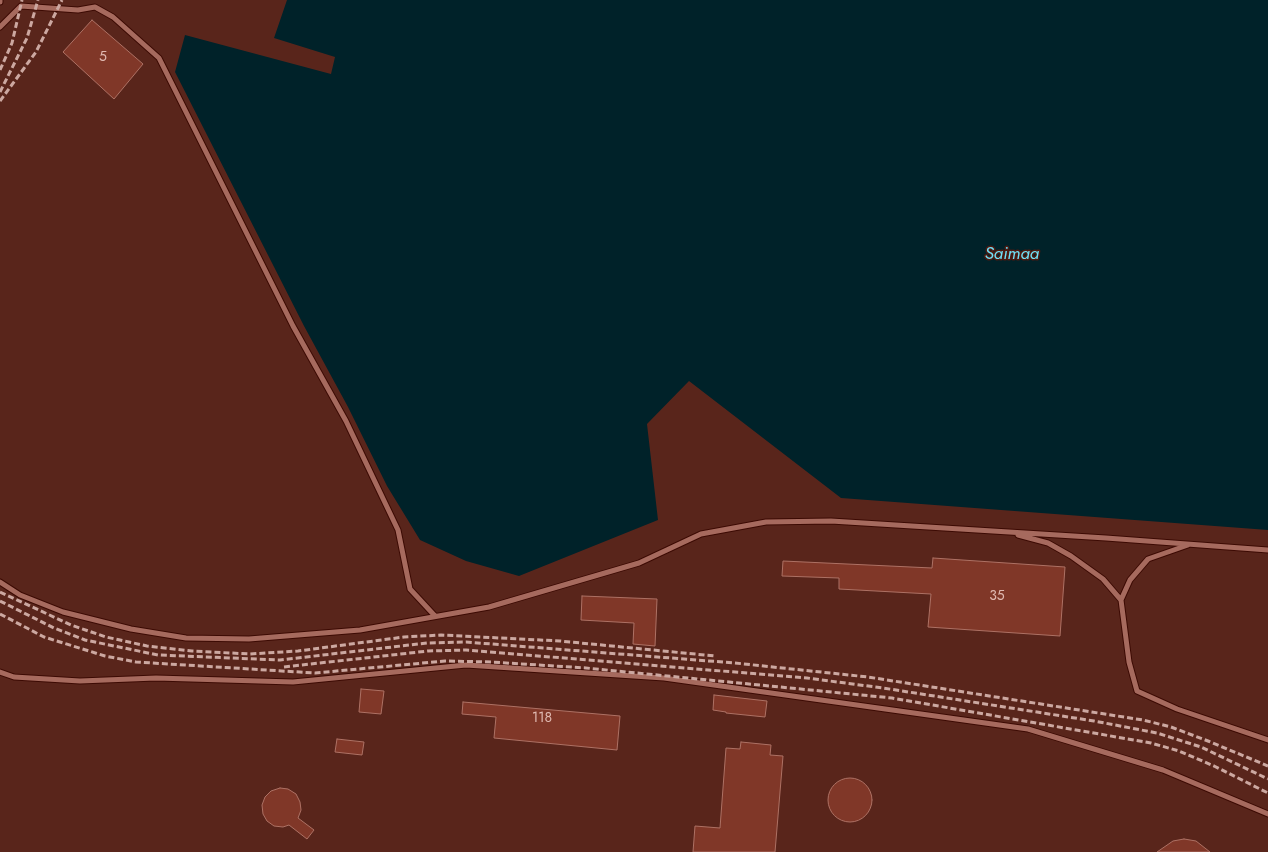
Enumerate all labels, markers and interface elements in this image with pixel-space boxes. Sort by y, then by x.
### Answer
house number: 5 [99,50,107,66]
water label: Saimaa [985,245,1039,265]
house number: 35 [989,589,1005,605]
house number: 118 [532,711,552,727]

